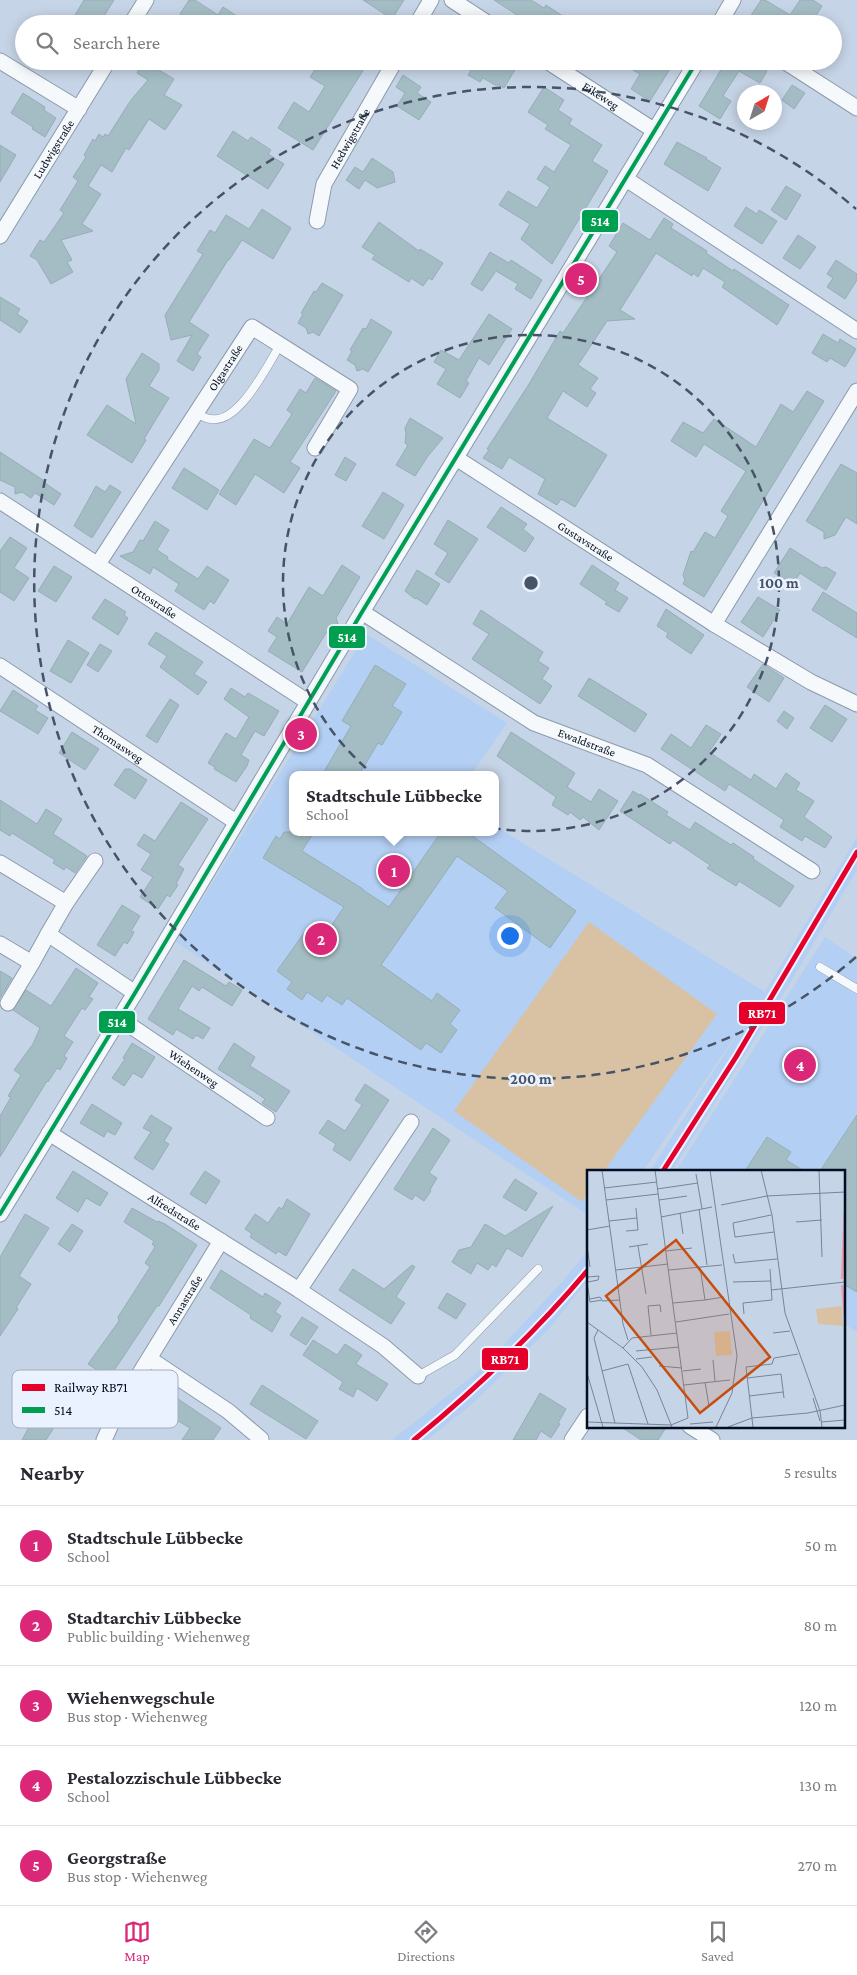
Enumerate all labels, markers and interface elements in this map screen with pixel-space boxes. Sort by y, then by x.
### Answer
search box [15,15,842,70]
icon: search [33,29,61,57]
text: Search here [73,32,160,53]
street label: Eikeweg [580,79,622,113]
north arrow [737,85,782,130]
street label: Hedwigstraße [327,106,373,171]
street label: Ludwigstraße [30,117,77,181]
line badge: 514 [581,209,619,233]
text: 514 [590,213,610,229]
pin: 5 [565,260,597,298]
street label: Olgastraße [205,342,246,394]
street label: Gustavstraße [555,518,616,564]
centre of rings [522,574,540,592]
text: 100 m [759,575,799,591]
street label: Ottostraße [128,581,180,622]
line badge: 514 [328,625,366,649]
text: 514 [337,629,357,645]
pin: 3 [285,715,317,753]
street label: Thomasweg [89,722,146,766]
street label: Ewaldstraße [556,726,617,760]
popup [289,771,499,836]
text: Stadtschule Lübbecke [306,785,482,806]
text: School [306,806,349,823]
pin: 1 [378,852,410,890]
pin: 2 [305,920,337,958]
your location [497,923,523,949]
line badge: RB71 [738,1001,786,1025]
text: RB71 [748,1005,776,1021]
line badge: 514 [98,1010,136,1034]
text: 514 [107,1014,127,1030]
pin: 4 [784,1046,816,1084]
street label: Wiehenweg [166,1047,221,1090]
text: 200 m [510,1071,552,1087]
inset map [587,1170,844,1428]
street label: Alfredstraße [145,1190,203,1233]
street label: Annastraße [164,1273,205,1327]
line badge: RB71 [481,1347,529,1371]
text: RB71 [491,1351,519,1367]
legend [12,1370,178,1428]
text: Railway RB71 [54,1379,128,1395]
text: 514 [54,1402,72,1418]
text: Nearby [20,1461,84,1485]
text: 5 results [784,1464,837,1481]
text: Stadtschule Lübbecke [67,1527,243,1548]
text: 1 [33,1537,39,1554]
text: 50 m [805,1537,837,1554]
text: School [67,1548,110,1565]
text: Stadtarchiv Lübbecke [67,1607,241,1628]
text: 2 [32,1617,40,1634]
text: 80 m [803,1617,837,1634]
text: Public building · Wiehenweg [67,1628,250,1645]
text: Wiehenwegschule [67,1687,215,1708]
text: 3 [32,1697,40,1714]
text: 120 m [799,1697,837,1714]
text: Bus stop · Wiehenweg [67,1708,207,1725]
text: Pestalozzischule Lübbecke [67,1767,282,1788]
text: 4 [32,1777,40,1794]
text: 130 m [799,1777,837,1794]
text: School [67,1788,110,1805]
text: Georgstraße [67,1847,166,1868]
text: 5 [32,1857,40,1874]
text: 270 m [798,1857,837,1874]
text: Bus stop · Wiehenweg [67,1868,207,1885]
tab: Map [123,1918,151,1964]
tab: Directions [397,1918,455,1964]
tab: Saved [701,1918,734,1964]

